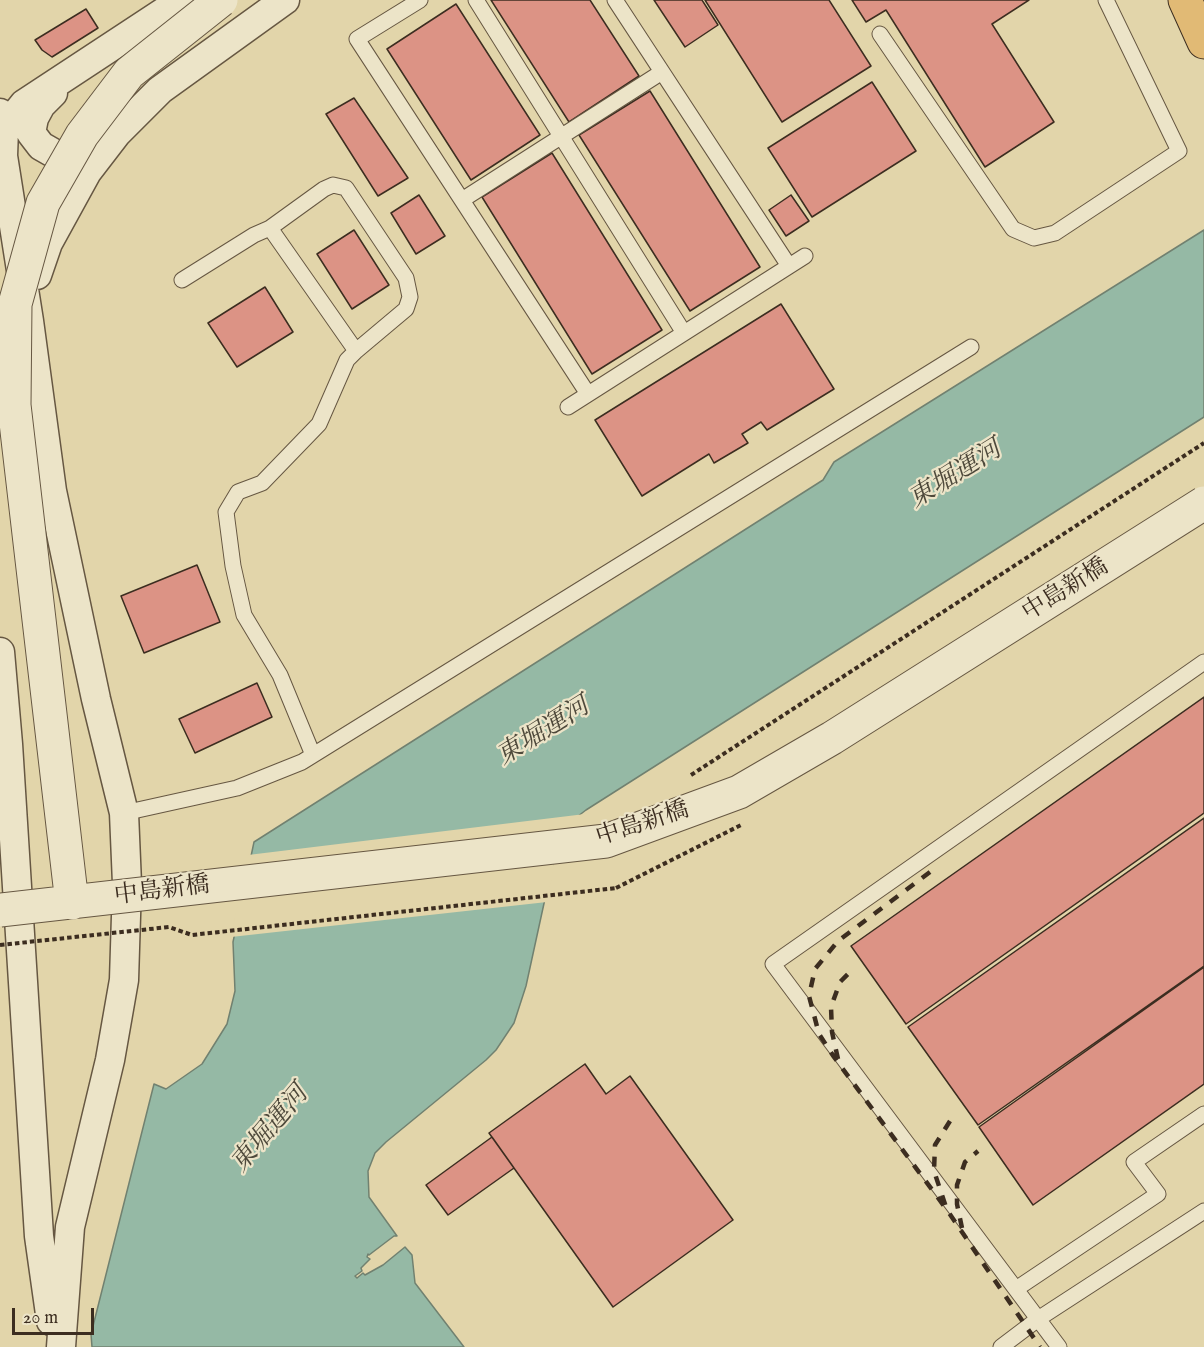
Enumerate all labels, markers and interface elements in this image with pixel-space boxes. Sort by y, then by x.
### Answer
water label: 東堀運河 [904,435,1008,517]
street label: 中島新橋 [1018,553,1114,629]
water label: 東堀運河 [492,692,596,774]
street label: 中島新橋 [593,796,693,854]
street label: 中島新橋 [113,872,211,912]
water label: 東堀運河 [226,1080,316,1180]
scale bar [15,1296,98,1334]
text: 20 m [23,1307,58,1330]

